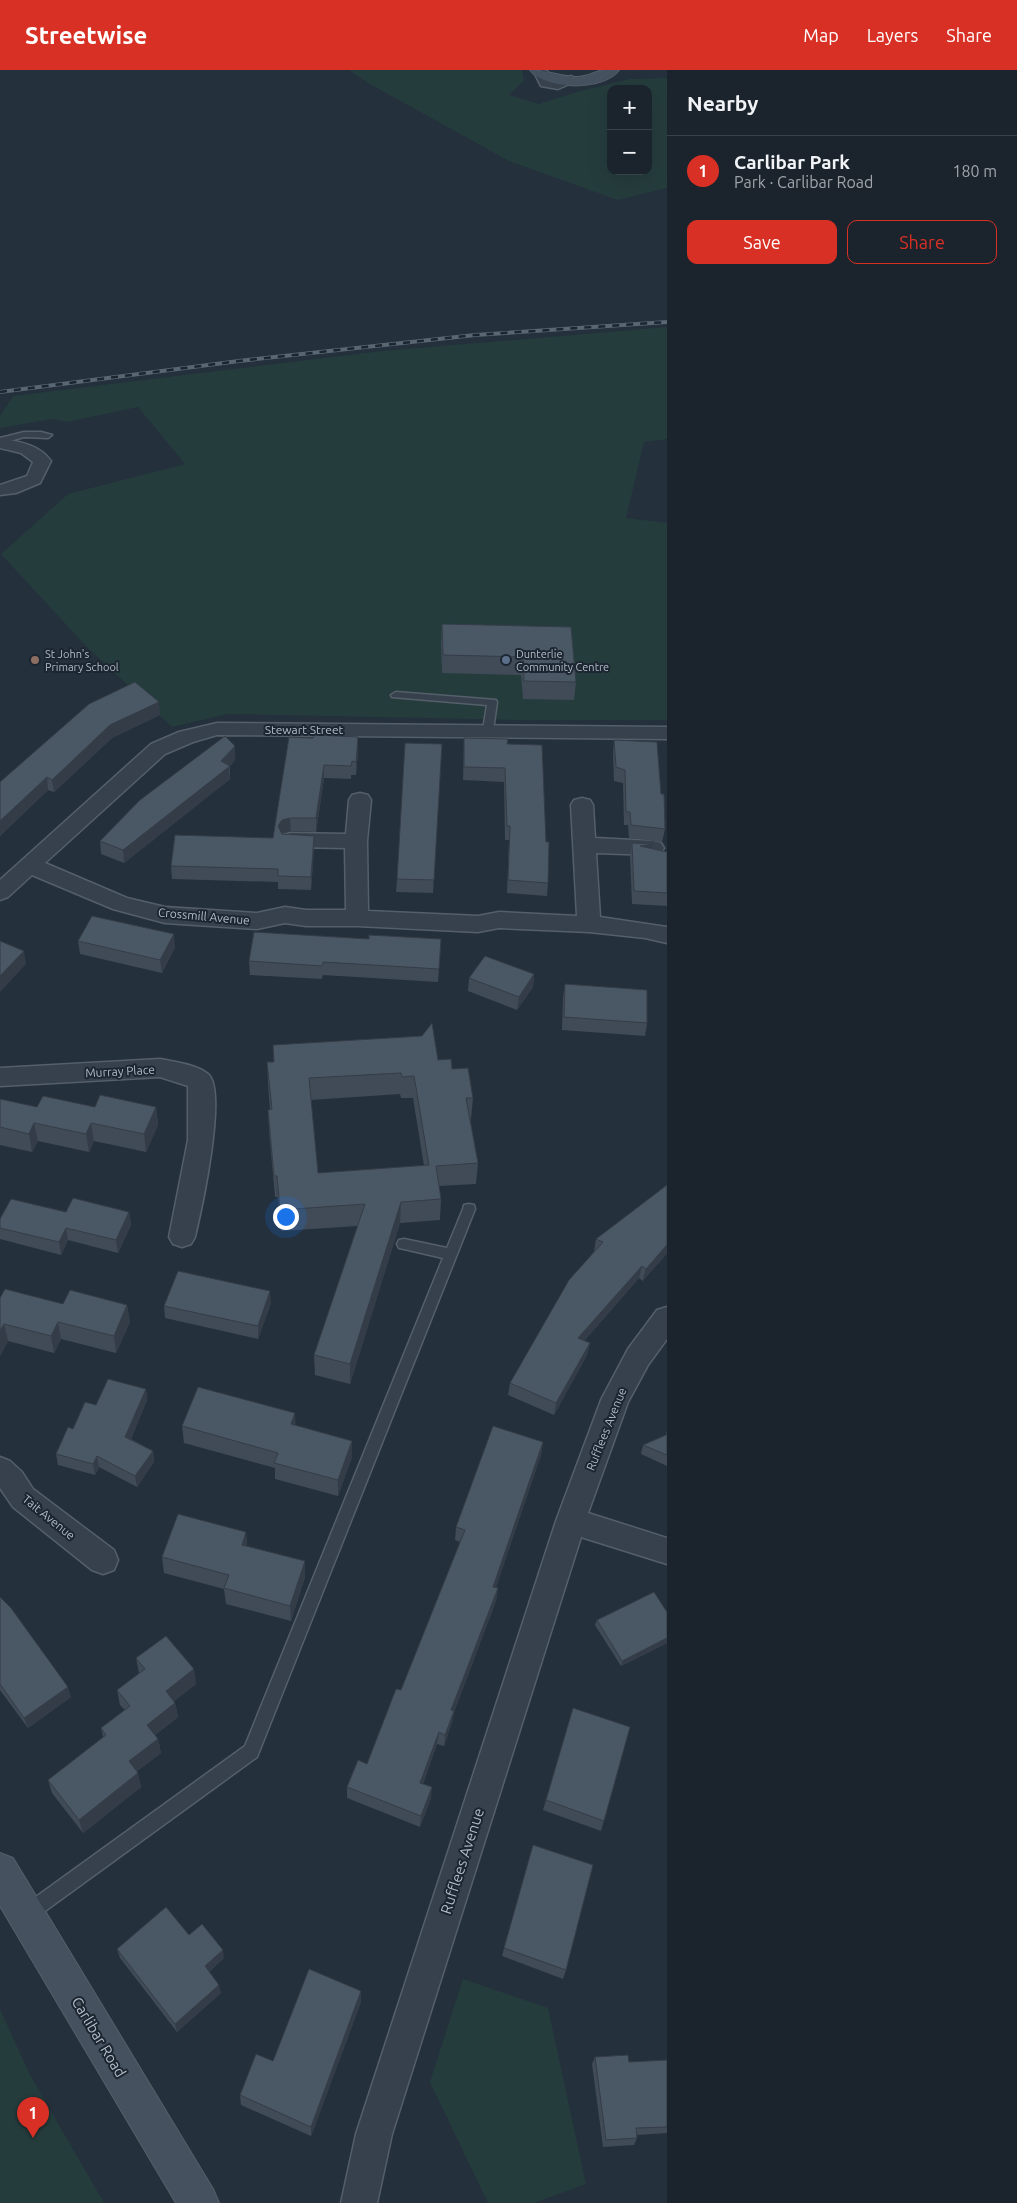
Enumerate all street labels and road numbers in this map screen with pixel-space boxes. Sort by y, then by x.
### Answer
street label: Stewart Street [265,723,344,736]
street label: Crossmill Avenue [158,906,250,926]
street label: Murray Place [85,1063,155,1079]
street label: Rufflees Avenue [583,1386,629,1472]
street label: Tait Avenue [20,1492,78,1542]
street label: Rufflees Avenue [437,1806,487,1916]
street label: Carlibar Road [68,1994,130,2080]

